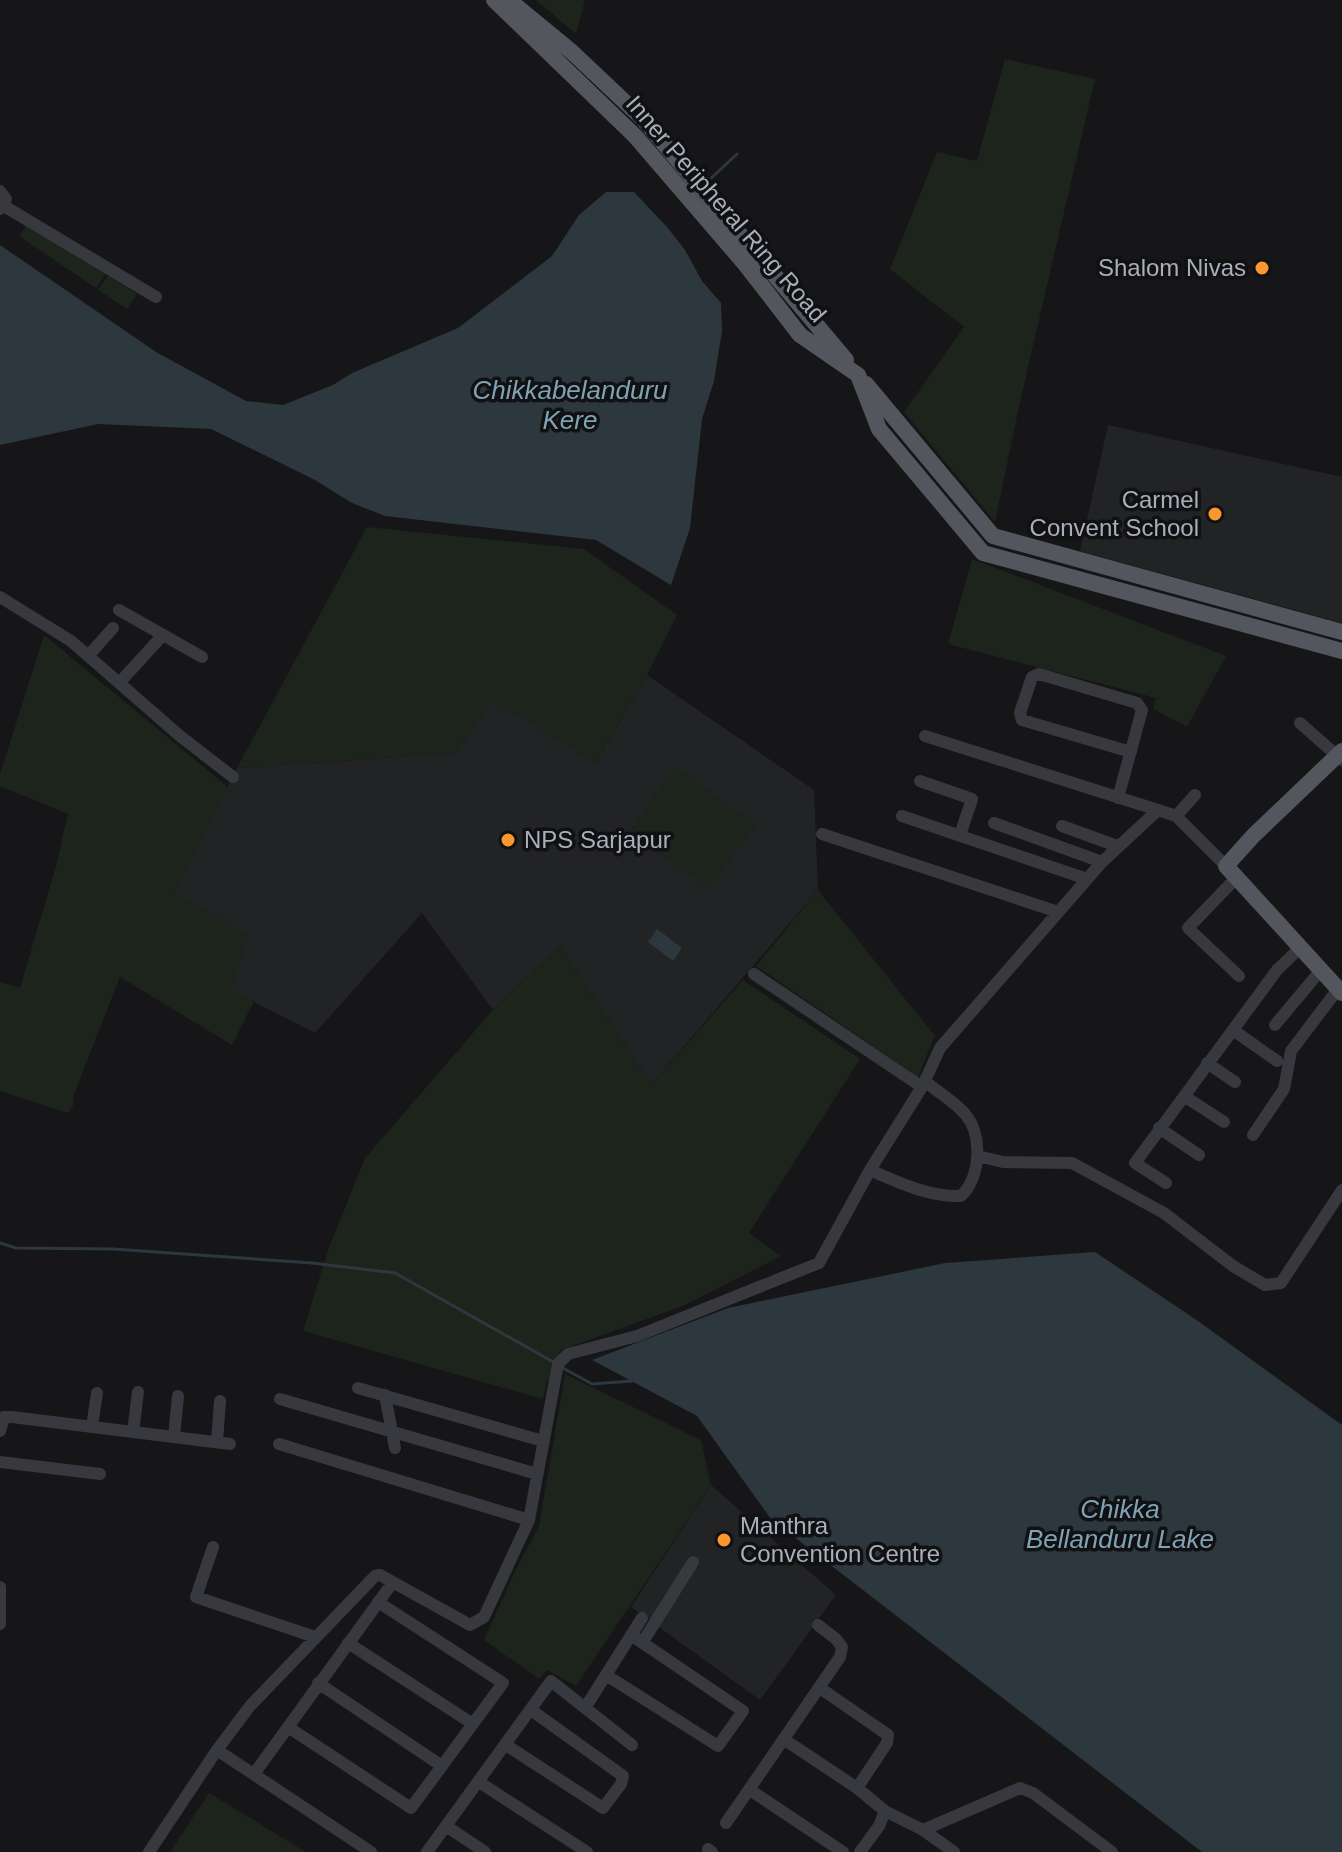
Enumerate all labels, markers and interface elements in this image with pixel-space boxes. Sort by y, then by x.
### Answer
street label: Inner Peripheral Ring Road [621,90,832,327]
place label: Shalom Nivas [1098,254,1246,281]
marker: Shalom Nivas [1253,259,1271,277]
water label: Chikkabelanduru Kere [472,375,668,435]
place label: Carmel Convent School [1030,486,1199,541]
marker: Carmel Convent School [1206,505,1224,523]
place label: NPS Sarjapur [524,826,671,853]
marker: NPS Sarjapur [499,831,517,849]
water label: Chikka Bellanduru Lake [1026,1494,1214,1554]
place label: Manthra Convention Centre [740,1512,940,1567]
marker: Manthra Convention Centre [715,1531,733,1549]

